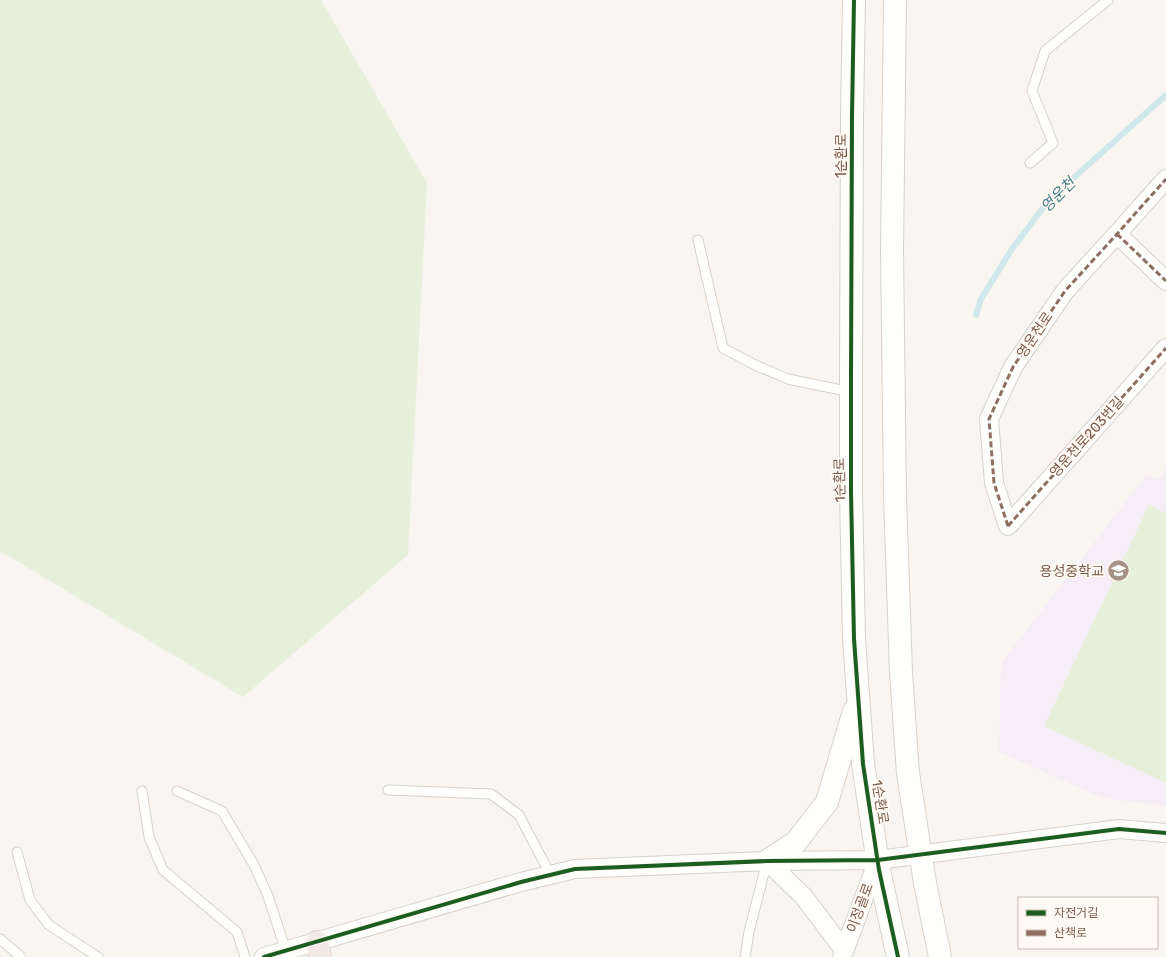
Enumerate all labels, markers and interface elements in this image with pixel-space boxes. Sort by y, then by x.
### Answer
street label: 1순환로 [833,134,850,178]
water label: 영운천 [1037,172,1081,216]
street label: 영운천로 [1014,309,1057,361]
street label: 영운천로203번길 [1046,393,1128,481]
street label: 1순환로 [831,457,849,502]
school or university icon: 용성중학교 [1106,558,1132,584]
place label: 용성중학교 [1040,563,1104,580]
street label: 1순환로 [868,779,892,825]
street label: 이정골로 [843,881,877,935]
legend [1018,897,1158,949]
text: 자전거길 [1054,906,1098,920]
text: 산책로 [1054,926,1087,940]

